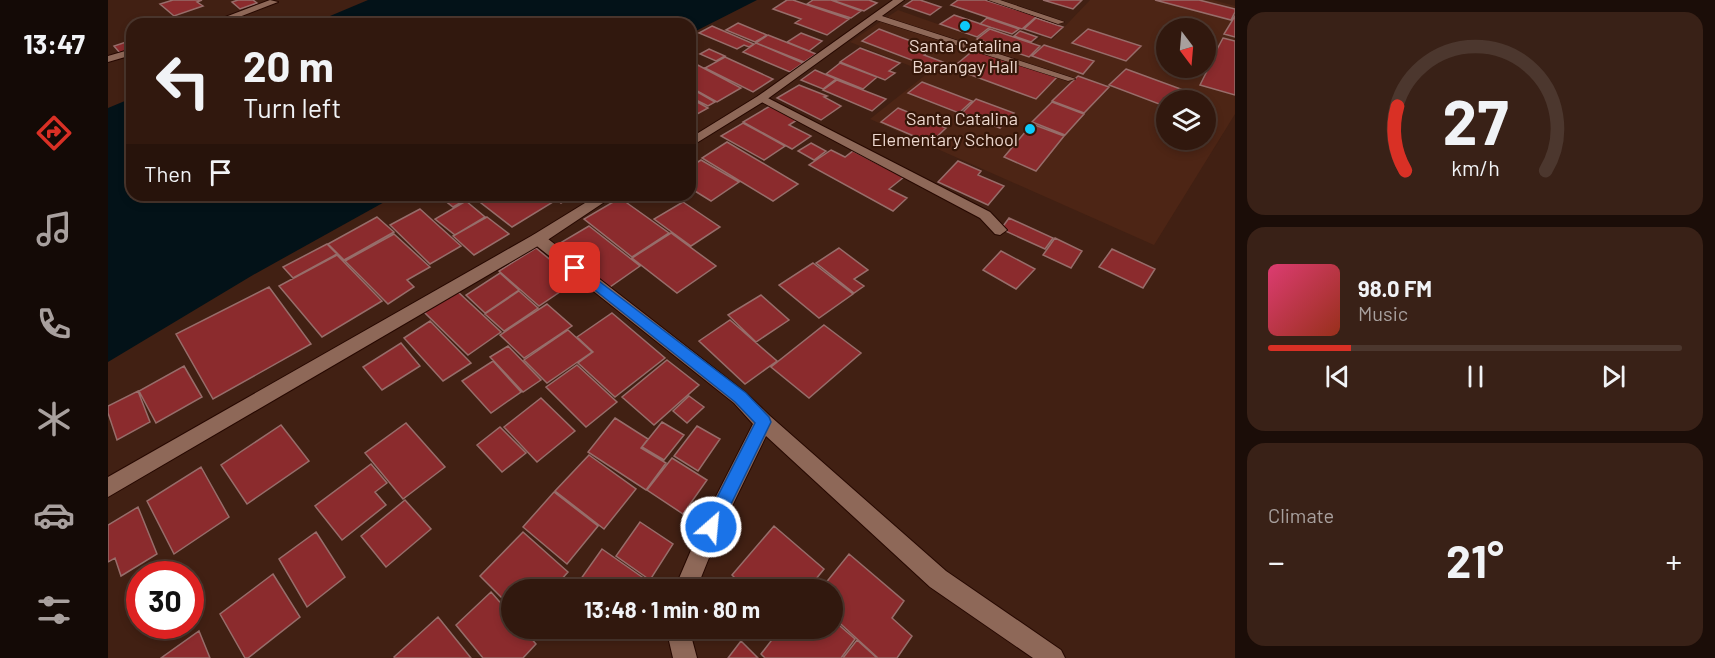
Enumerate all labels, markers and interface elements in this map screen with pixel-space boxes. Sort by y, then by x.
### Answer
north arrow [1156,18,1216,78]
map controls [1156,18,1216,150]
marker: Santa Catalina Barangay Hall [958,19,972,33]
text: 13:47 [23,27,85,59]
place label: Santa Catalina Barangay Hall [909,34,1021,77]
text: 20 m [243,40,334,90]
icon: left [144,42,222,120]
text: 27 [1442,83,1508,157]
button: layers [1156,90,1216,150]
text: Turn left [243,91,341,123]
place label: Santa Catalina Elementary School [871,107,1018,150]
icon: directions [33,112,75,154]
marker: Santa Catalina Elementary School [1023,122,1037,136]
text: km/h [1451,155,1499,180]
icon: arrive [204,156,237,189]
text: Then [144,160,192,186]
icon: music [33,208,75,250]
pin [549,242,600,293]
icon: arrive [558,251,591,284]
text: 98.0 FM [1358,275,1432,301]
text: Music [1358,301,1408,325]
icon: phone [33,303,75,345]
icon: previous [1321,360,1354,393]
icon: pause [1459,360,1492,393]
icon: next [1597,360,1630,393]
icon: climate [33,398,75,440]
icon: car [33,494,75,536]
position arrow [679,495,743,559]
text: Climate [1268,503,1334,527]
text: 21° [1446,533,1504,587]
text: − [1268,541,1285,581]
text: + [1666,541,1682,581]
speed limit sign: 30 [126,561,204,639]
icon: filters [33,589,75,631]
text: 13:48 · 1 min · 80 m [584,596,760,622]

